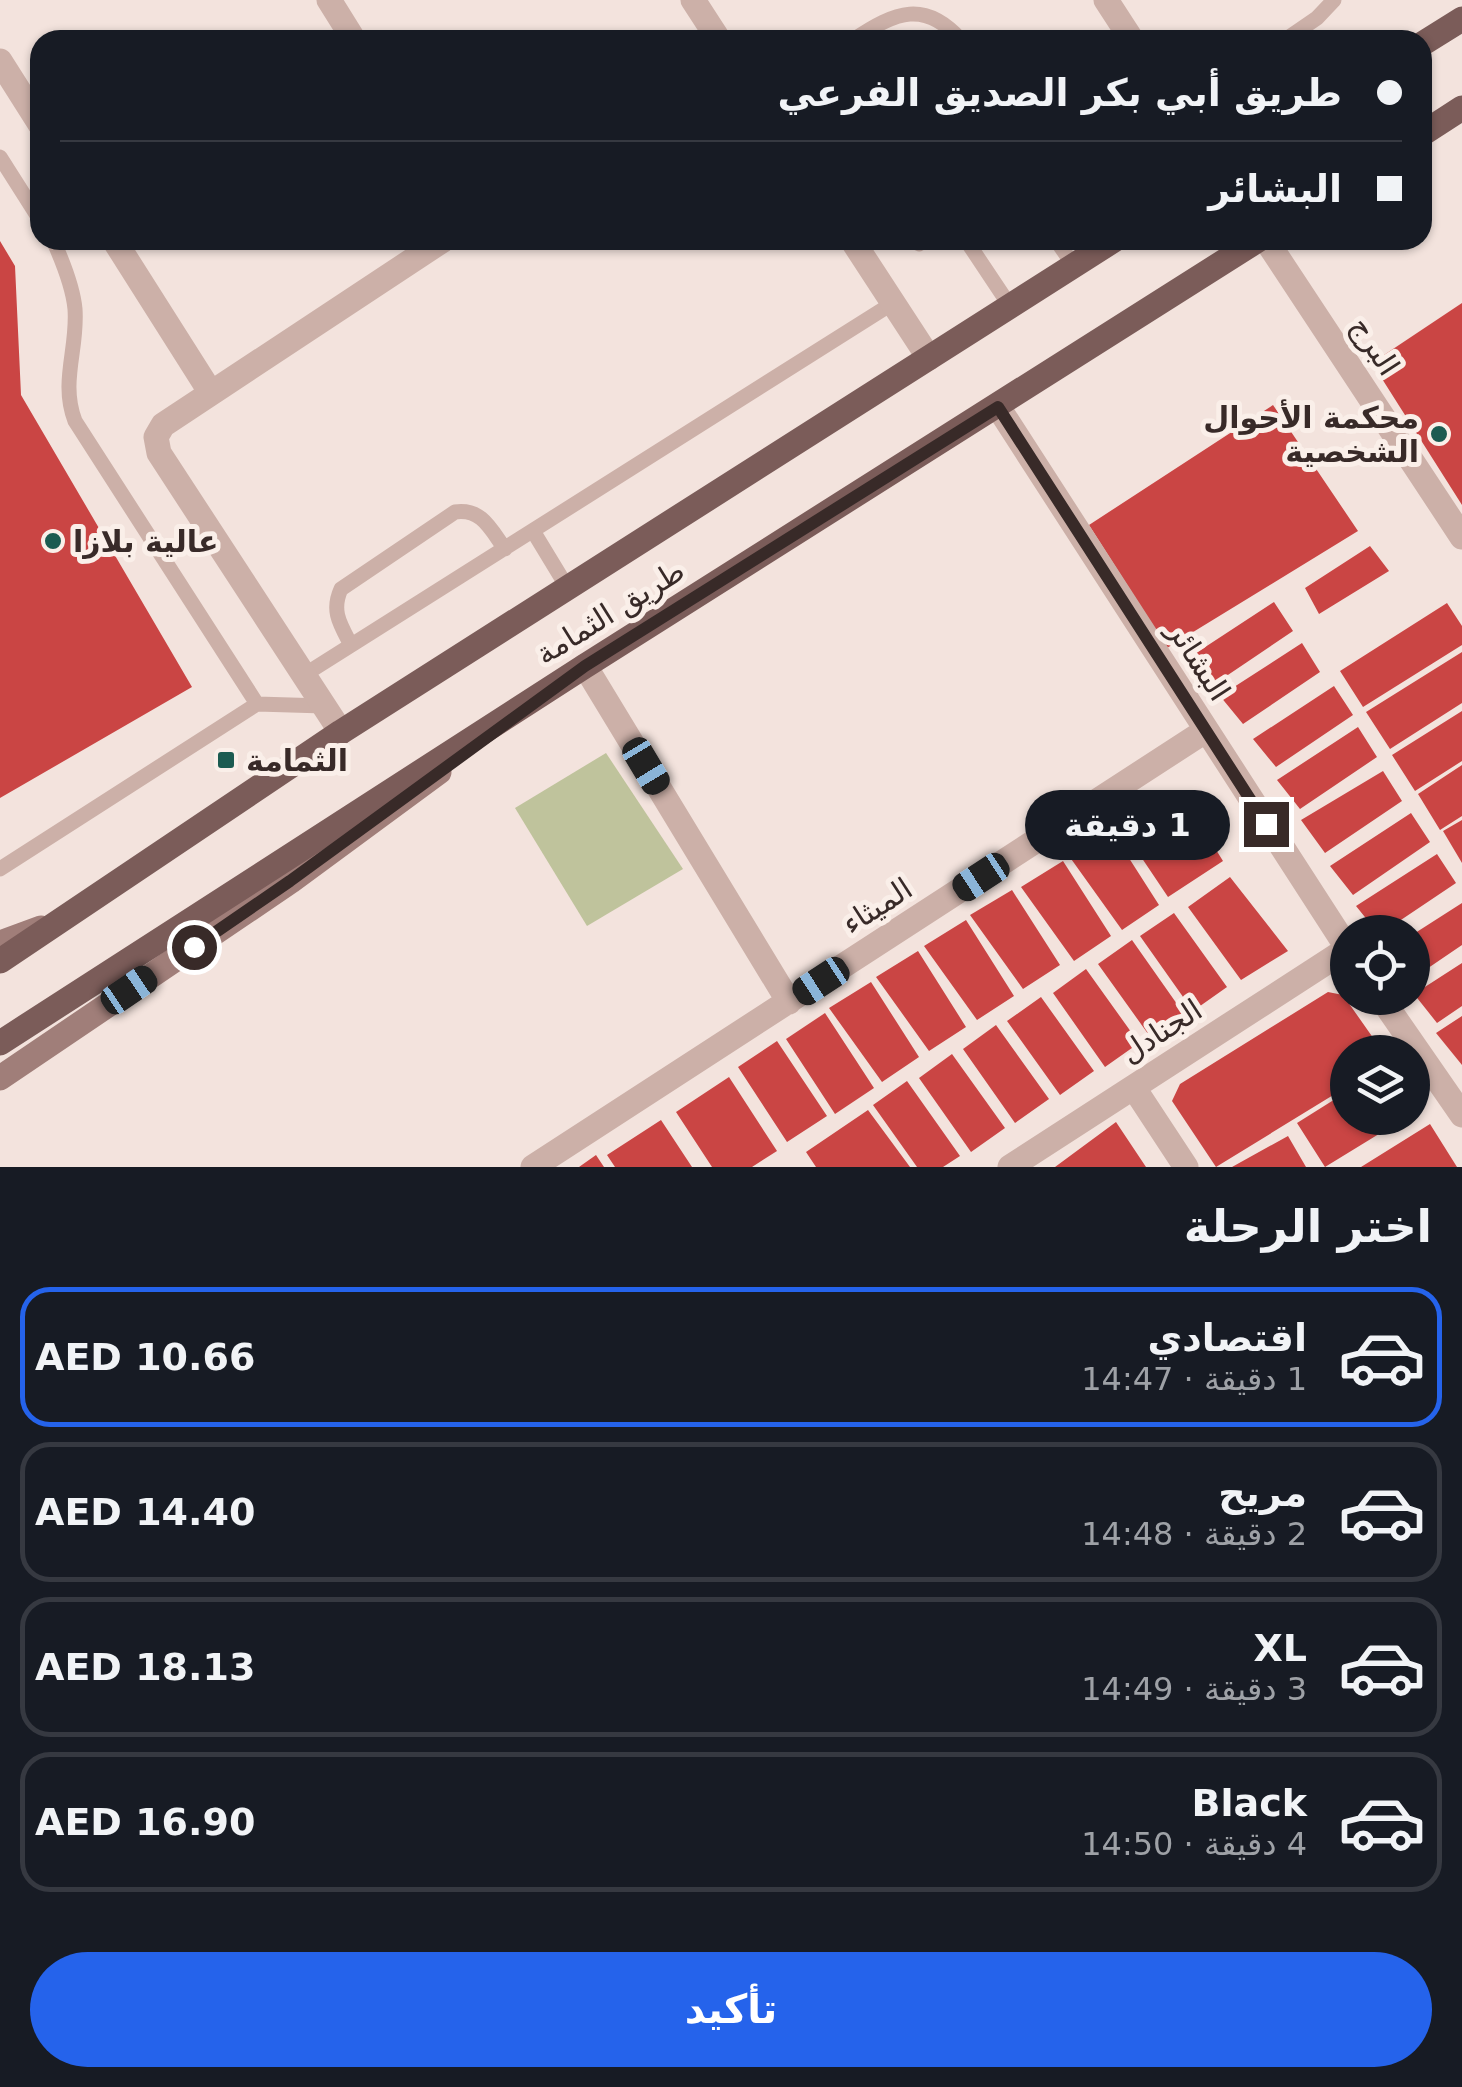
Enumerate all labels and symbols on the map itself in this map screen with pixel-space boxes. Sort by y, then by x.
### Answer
street label: البرج [1342,310,1407,382]
place label: محكمة الأحوال الشخصية [1203,399,1419,469]
marker: محكمة الأحوال الشخصية [1428,423,1450,445]
place label: عالية بلازا [73,524,219,559]
marker: عالية بلازا [42,530,64,552]
street label: طريق الثمامة [529,553,691,671]
street label: البشائر [1159,613,1237,707]
car [618,733,674,799]
place label: الثمامة [246,743,348,778]
marker: الثمامة [215,749,237,771]
callout: 1 دقيقة [1026,789,1231,859]
route end [1244,802,1289,847]
car [948,848,1014,906]
street label: الميثاء [836,871,918,941]
route start [172,925,217,970]
car [788,952,854,1010]
car [96,961,162,1019]
street label: الجنادل [1114,992,1208,1070]

